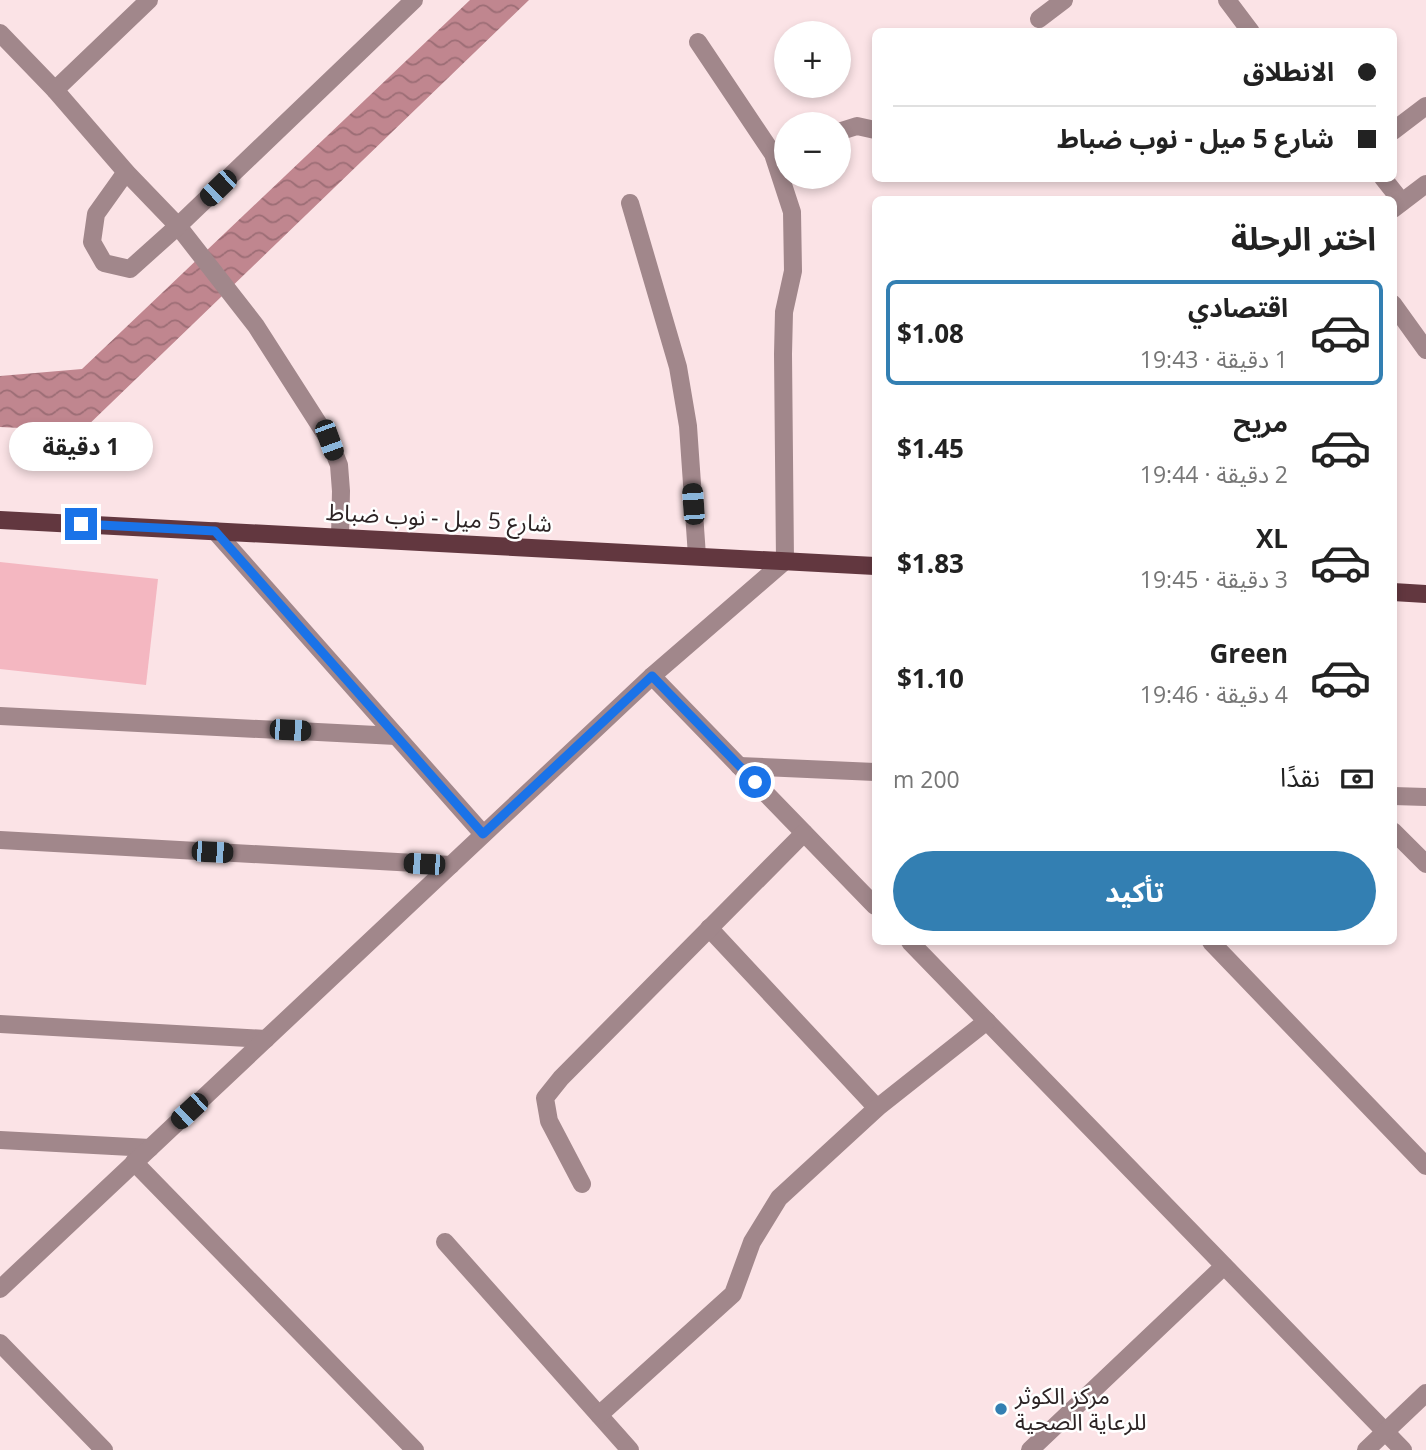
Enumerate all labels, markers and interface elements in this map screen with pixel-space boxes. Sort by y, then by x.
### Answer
map controls [774,21,851,189]
button: + [774,21,851,98]
text: الانطلاق [1243,53,1334,89]
button: − [774,112,851,189]
text: شارع 5 ميل - نوب ضباط [1057,120,1334,156]
car [196,166,241,210]
text: اختر الرحلة [1231,216,1376,259]
text: اقتصادي [1188,289,1288,325]
icon: car [1309,301,1372,364]
text: $1.08 [897,315,964,351]
text: 1 دقيقة · 19:43 [1140,343,1288,375]
text: مريح [1233,404,1288,440]
icon: car [1309,416,1372,479]
car [312,417,347,463]
callout: 1 دقيقة [9,422,153,472]
text: 1 دقيقة [43,430,120,462]
text: $1.45 [897,430,964,466]
text: 2 دقيقة · 19:44 [1140,458,1288,490]
car [682,482,705,526]
street label: شارع 5 ميل - نوب ضباط [325,495,553,541]
route end [65,508,97,540]
text: XL [1256,520,1288,556]
icon: car [1309,531,1372,594]
text: $1.83 [897,545,964,581]
text: 3 دقيقة · 19:45 [1140,563,1288,595]
text: Green [1210,635,1288,671]
icon: car [1309,646,1372,709]
text: $1.10 [897,660,964,696]
text: 4 دقيقة · 19:46 [1140,678,1288,710]
car [269,718,312,742]
text: نقدًا [1280,759,1320,795]
icon: cash [1338,760,1376,798]
text: 200 m [893,763,960,795]
route start [739,766,771,798]
car [191,840,234,864]
button: تأكيد [893,851,1376,931]
car [403,852,446,876]
car [167,1089,212,1133]
place label: مركز الكوثر للرعاية الصحية [1014,1379,1146,1437]
marker: مركز الكوثر للرعاية الصحية [993,1401,1009,1417]

